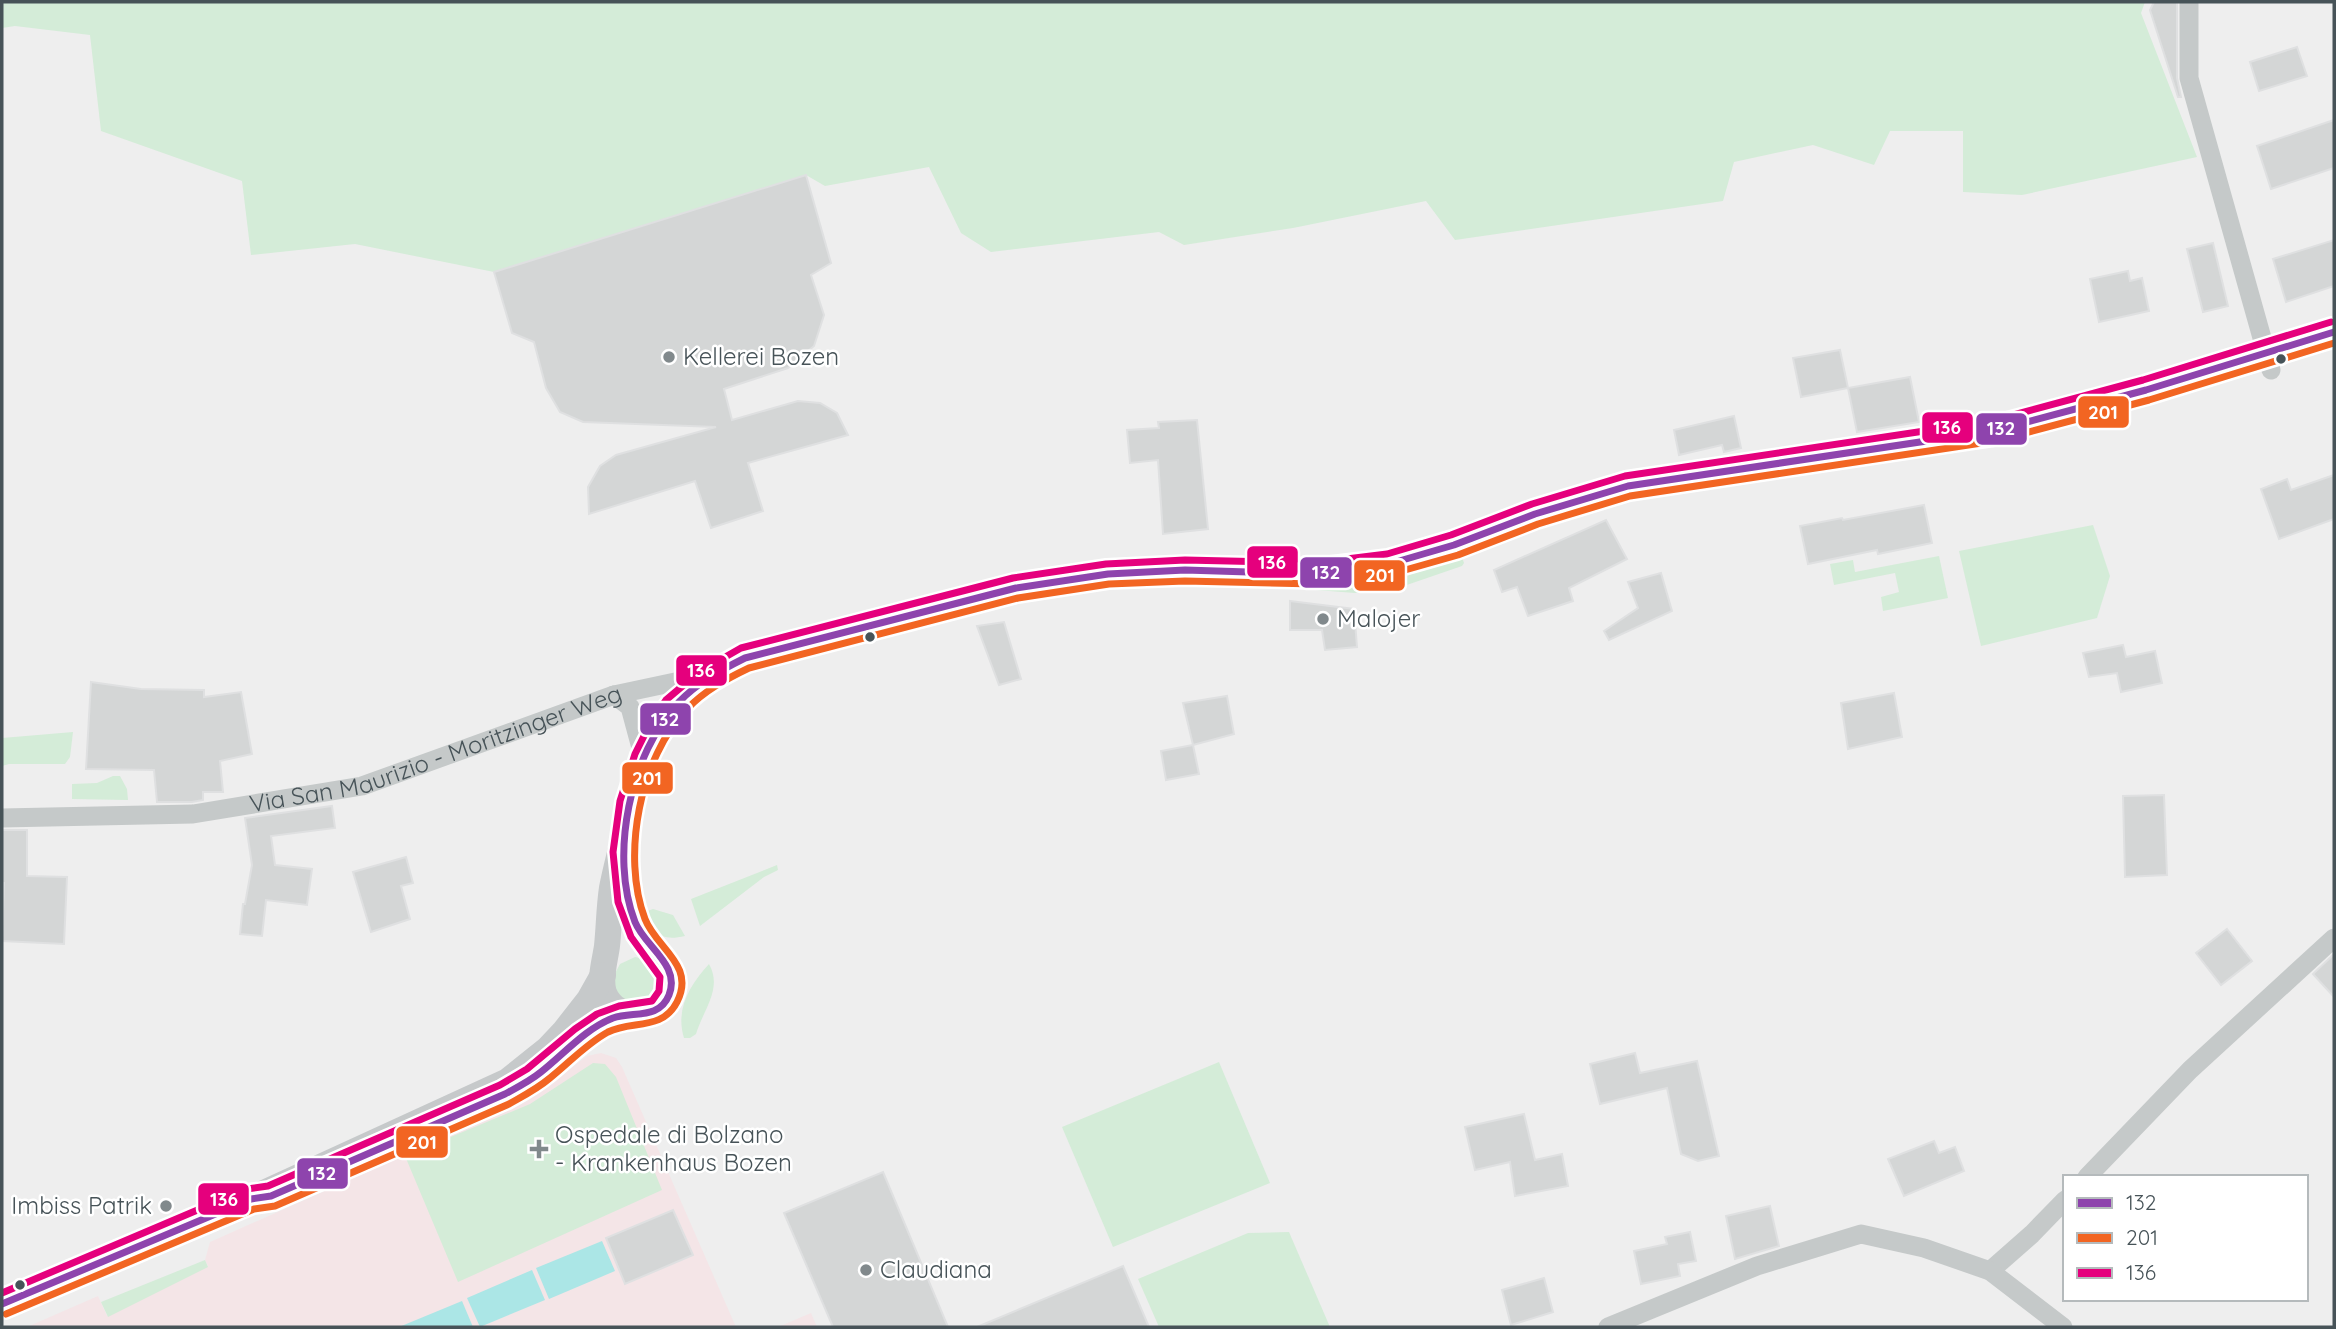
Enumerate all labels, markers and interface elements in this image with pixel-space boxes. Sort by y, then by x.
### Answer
place label: Kellerei Bozen [683,341,839,371]
marker: Kellerei Bozen [661,349,677,365]
unlabelled marker [2274,352,2288,366]
line badge: 201 [2077,395,2130,429]
text: 201 [2088,400,2118,424]
line badge: 136 [1921,411,1974,444]
line badge: 132 [1975,412,2028,446]
text: 136 [1933,415,1961,439]
text: 132 [1987,416,2015,440]
line badge: 136 [1246,545,1299,579]
text: 136 [1258,550,1286,574]
line badge: 132 [1299,556,1353,589]
line badge: 201 [1353,559,1406,592]
text: 132 [1312,560,1340,584]
text: 201 [1365,563,1395,587]
place label: Malojer [1337,603,1420,633]
marker: Malojer [1315,611,1331,627]
unlabelled marker [863,630,877,644]
line badge: 136 [675,654,728,687]
text: 136 [687,658,715,682]
street label: Via San Maurizio - Moritzinger Weg [247,677,626,818]
line badge: 132 [639,702,692,736]
text: 132 [651,707,679,731]
line badge: 201 [621,761,674,795]
text: 201 [632,766,662,790]
place label: Ospedale di Bolzano - Krankenhaus Bozen [555,1119,792,1177]
line badge: 201 [395,1125,449,1159]
text: 201 [407,1130,437,1154]
marker: Ospedale di Bolzano - Krankenhaus Bozen [529,1139,549,1159]
line badge: 132 [296,1157,349,1190]
text: 132 [308,1161,336,1185]
legend [2063,1175,2308,1301]
line badge: 136 [197,1182,250,1216]
text: 136 [210,1187,238,1211]
text: 132 [2126,1189,2156,1215]
place label: Imbiss Patrik [11,1190,152,1220]
marker: Imbiss Patrik [158,1198,174,1214]
text: 201 [2126,1224,2158,1250]
place label: Claudiana [880,1254,992,1284]
text: 136 [2126,1259,2156,1285]
marker: Claudiana [858,1262,874,1278]
unlabelled marker [13,1278,27,1292]

